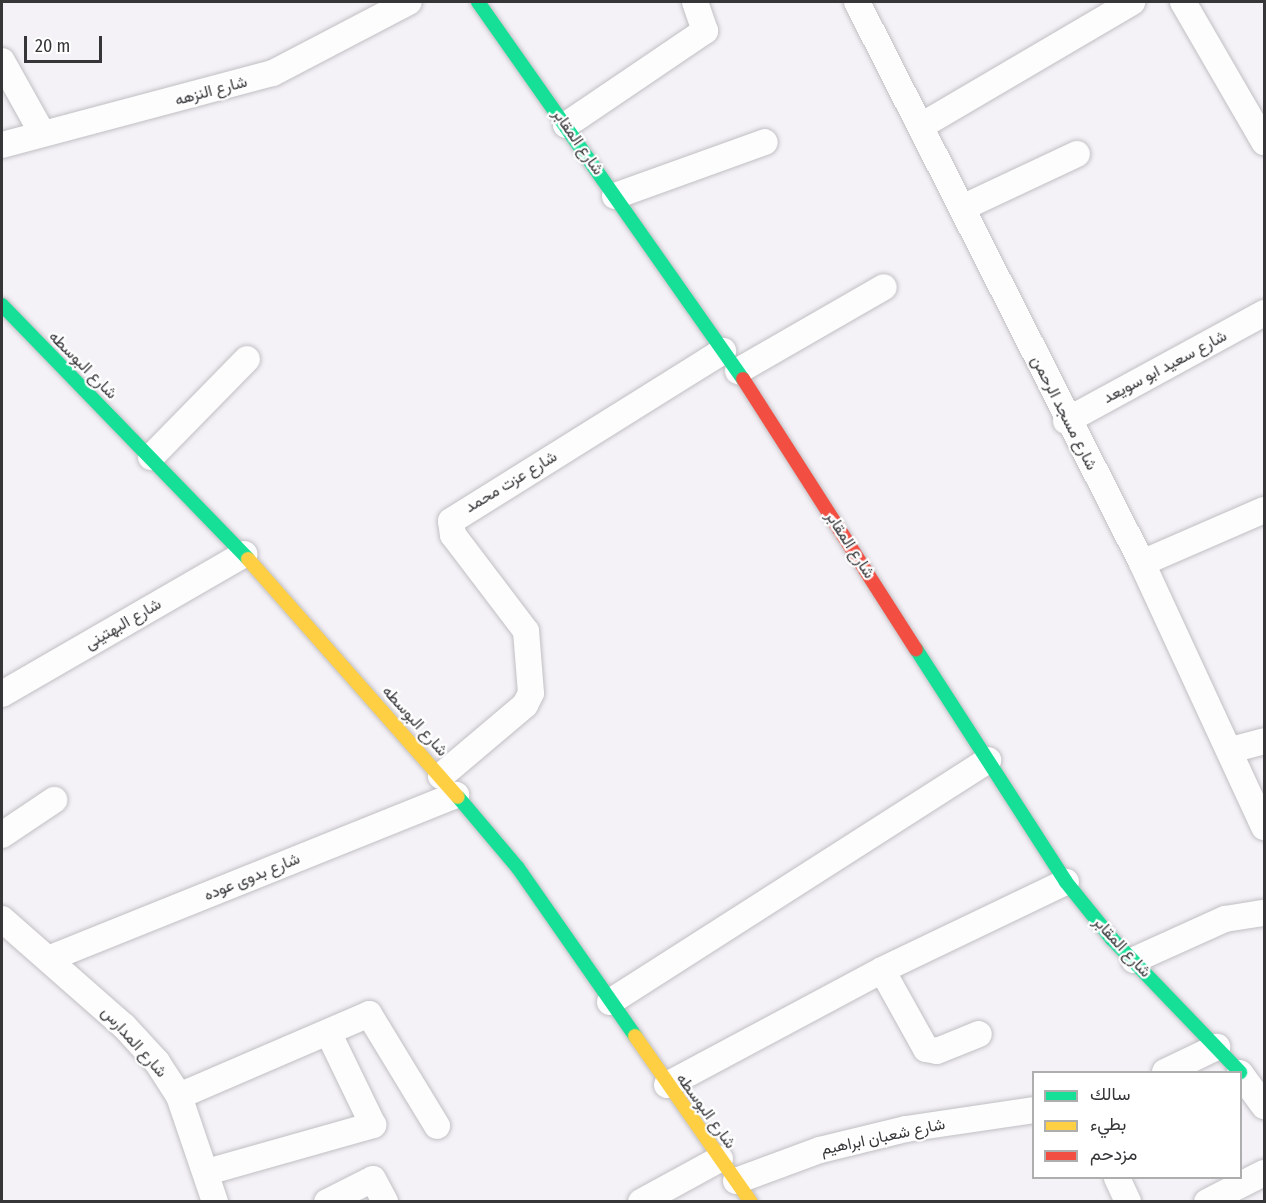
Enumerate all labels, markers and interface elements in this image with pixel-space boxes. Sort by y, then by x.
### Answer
scale bar [27,24,105,62]
text: 20 m [35,35,70,57]
street label: شارع النزهه [173,72,249,110]
street label: شارع المقابر [548,105,608,179]
street label: شارع سعيد ابو سويعد [1100,326,1230,408]
street label: شارع البوسطه [45,327,121,403]
street label: شارع مسجد الرحمن [1027,353,1101,473]
street label: شارع عزت محمد [461,447,561,517]
street label: شارع المقابر [821,508,879,582]
street label: شارع البهتينى [81,594,165,654]
street label: شارع البوسطه [378,682,452,760]
street label: شارع بدوى عوده [201,849,303,905]
street label: شارع المقابر [1089,912,1155,982]
street label: شارع المدارس [97,1003,171,1081]
street label: شارع البوسطه [672,1070,740,1152]
legend [1032,1071,1242,1179]
text: سالك [1090,1083,1130,1105]
text: بطيء [1090,1113,1126,1135]
street label: شارع شعبان ابراهيم [819,1114,947,1160]
text: مزدحم [1090,1143,1137,1165]

